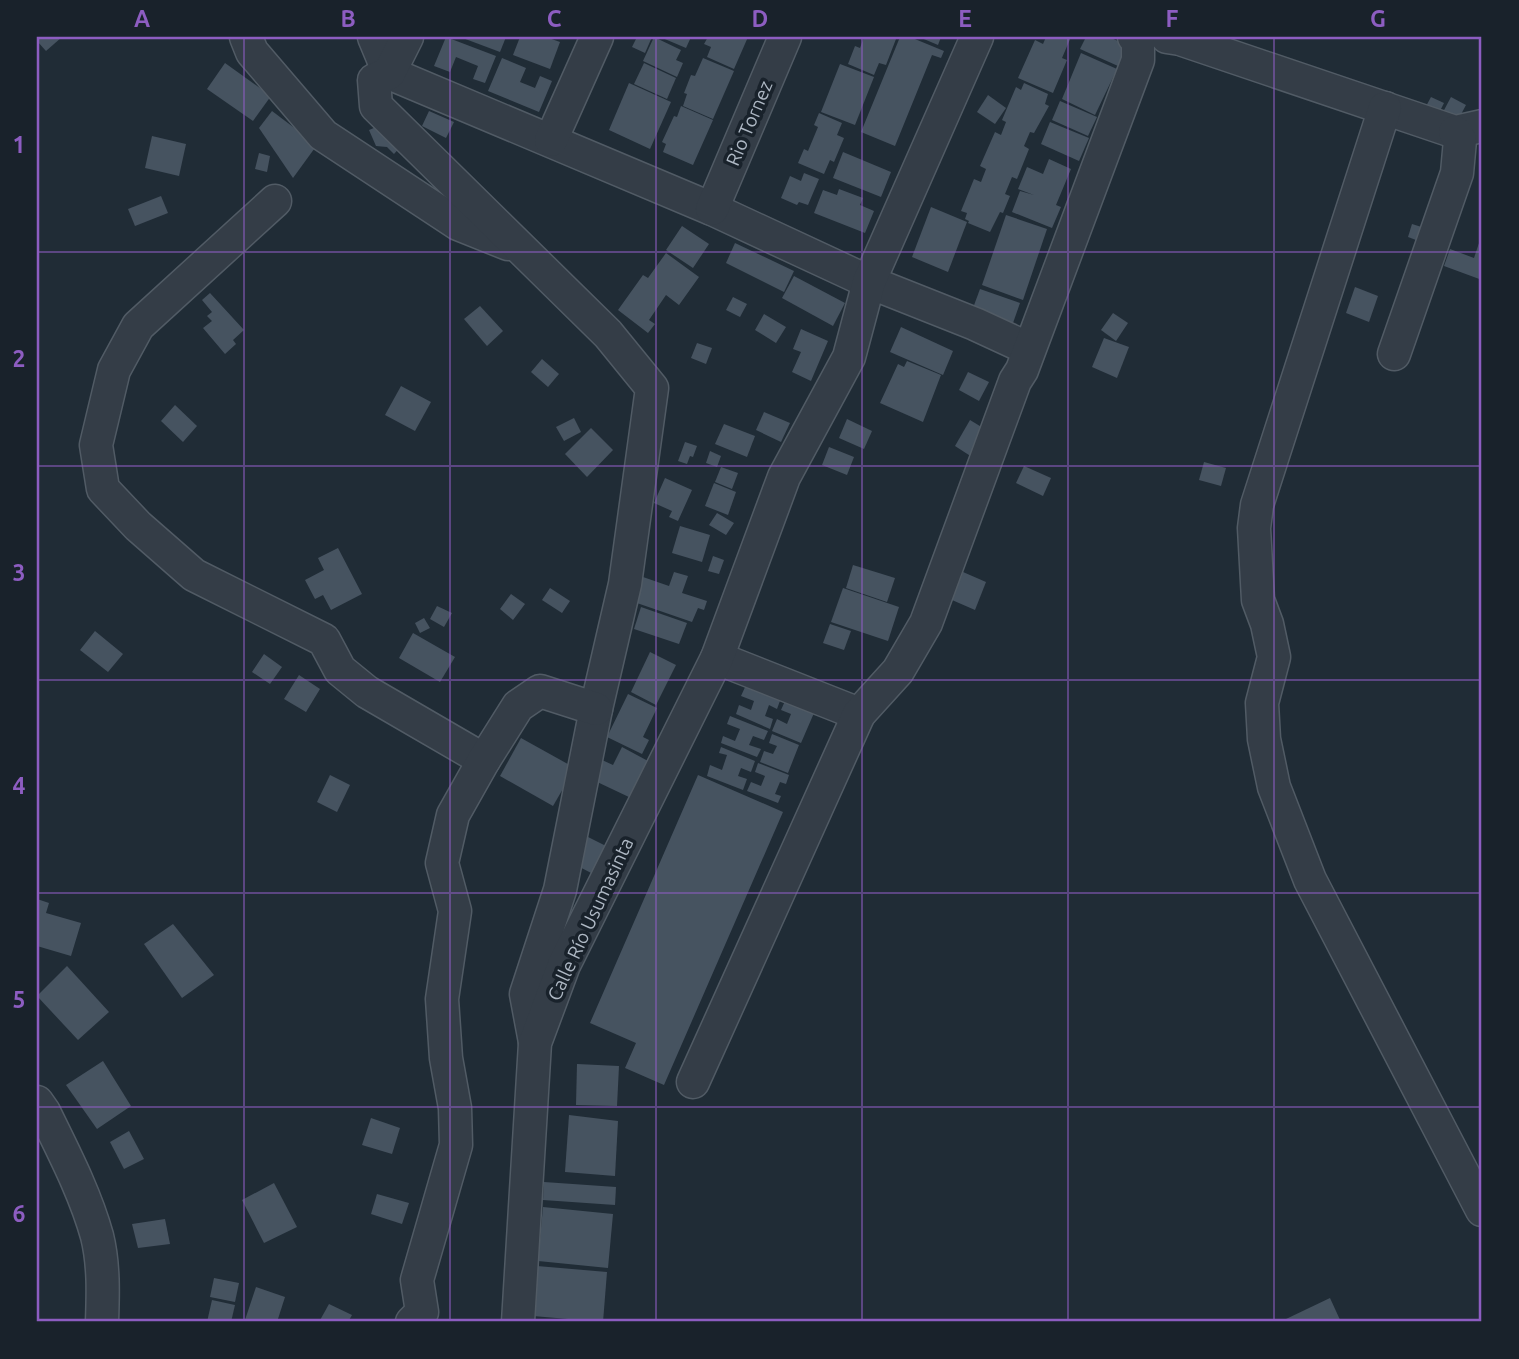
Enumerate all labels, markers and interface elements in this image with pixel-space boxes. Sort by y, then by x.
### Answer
text: A [134,6,150,31]
text: B [340,6,356,31]
text: C [547,6,562,31]
text: D [752,6,768,31]
text: E [958,6,972,31]
text: F [1166,6,1179,31]
text: G [1370,6,1386,31]
street label: Rio Tornez [721,77,777,169]
text: 1 [13,132,25,157]
text: 2 [13,346,25,371]
text: 3 [13,560,25,585]
text: 4 [13,773,26,798]
street label: Calle Río Usumasinta [543,834,637,1004]
text: 5 [13,987,25,1012]
text: 6 [13,1201,26,1226]

